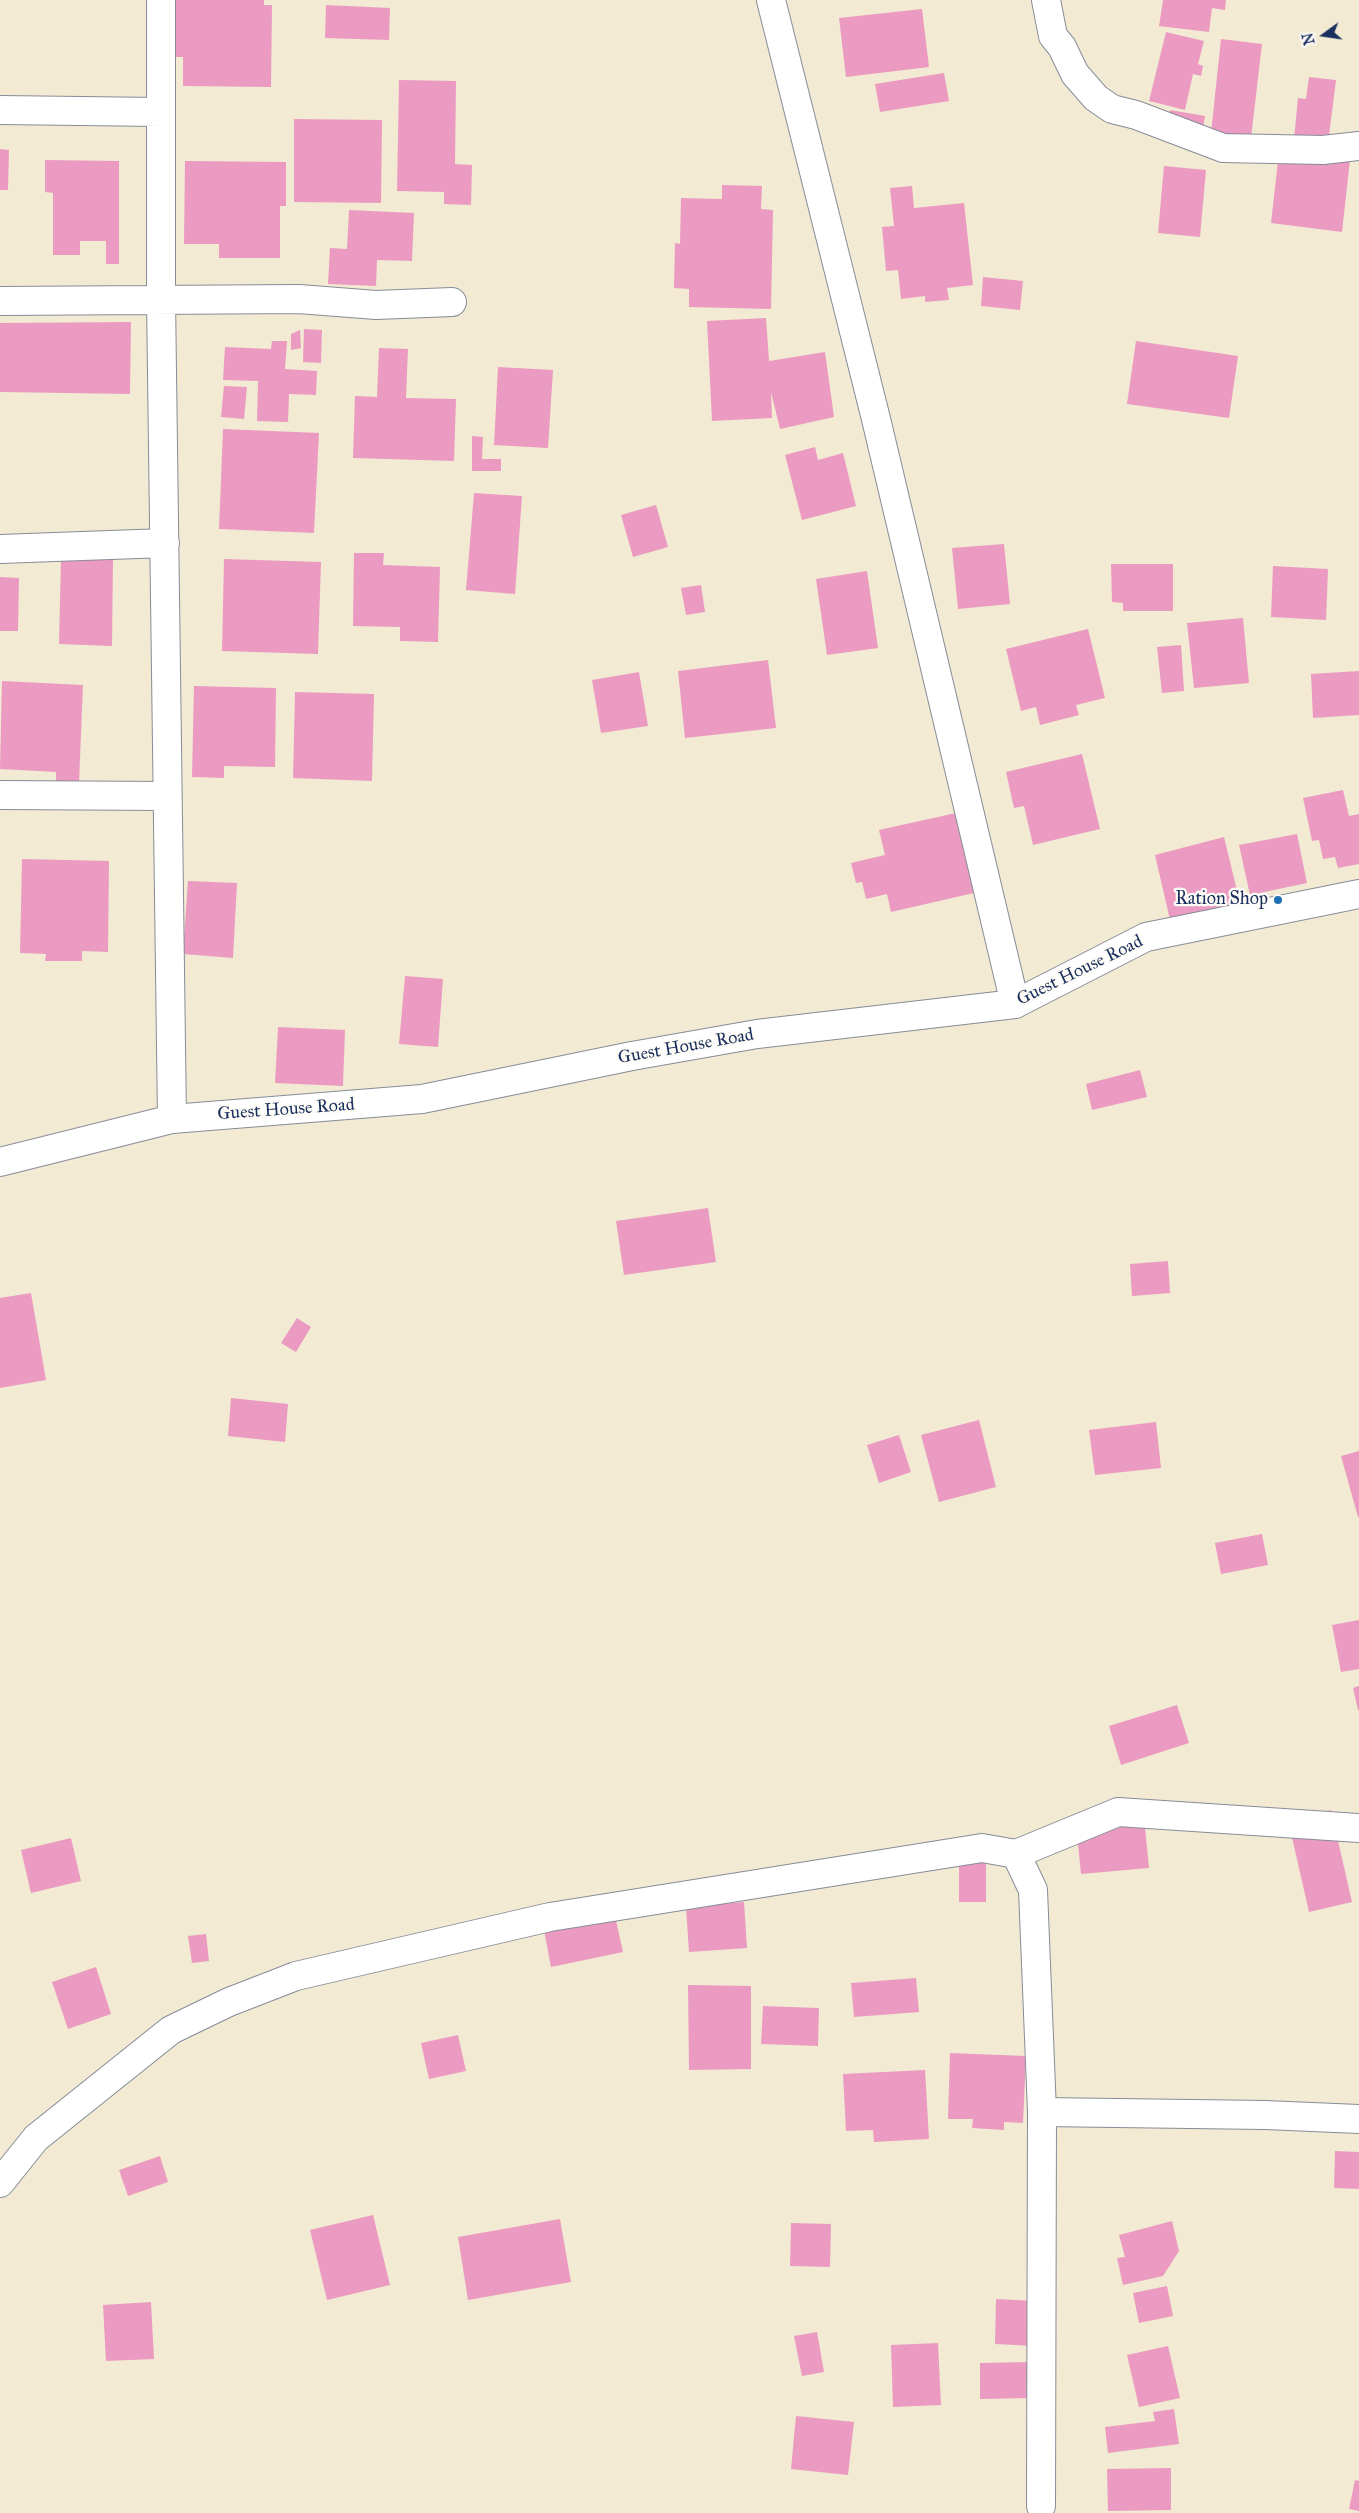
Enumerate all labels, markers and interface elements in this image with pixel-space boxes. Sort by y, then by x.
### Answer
north arrow [1299,10,1349,60]
text: N [1299,31,1319,47]
place label: Ration Shop [1175,889,1268,911]
marker: Ration Shop [1272,894,1284,906]
street label: Guest House Road [1013,931,1147,1011]
street label: Guest House Road [616,1024,756,1070]
street label: Guest House Road [217,1094,355,1126]

